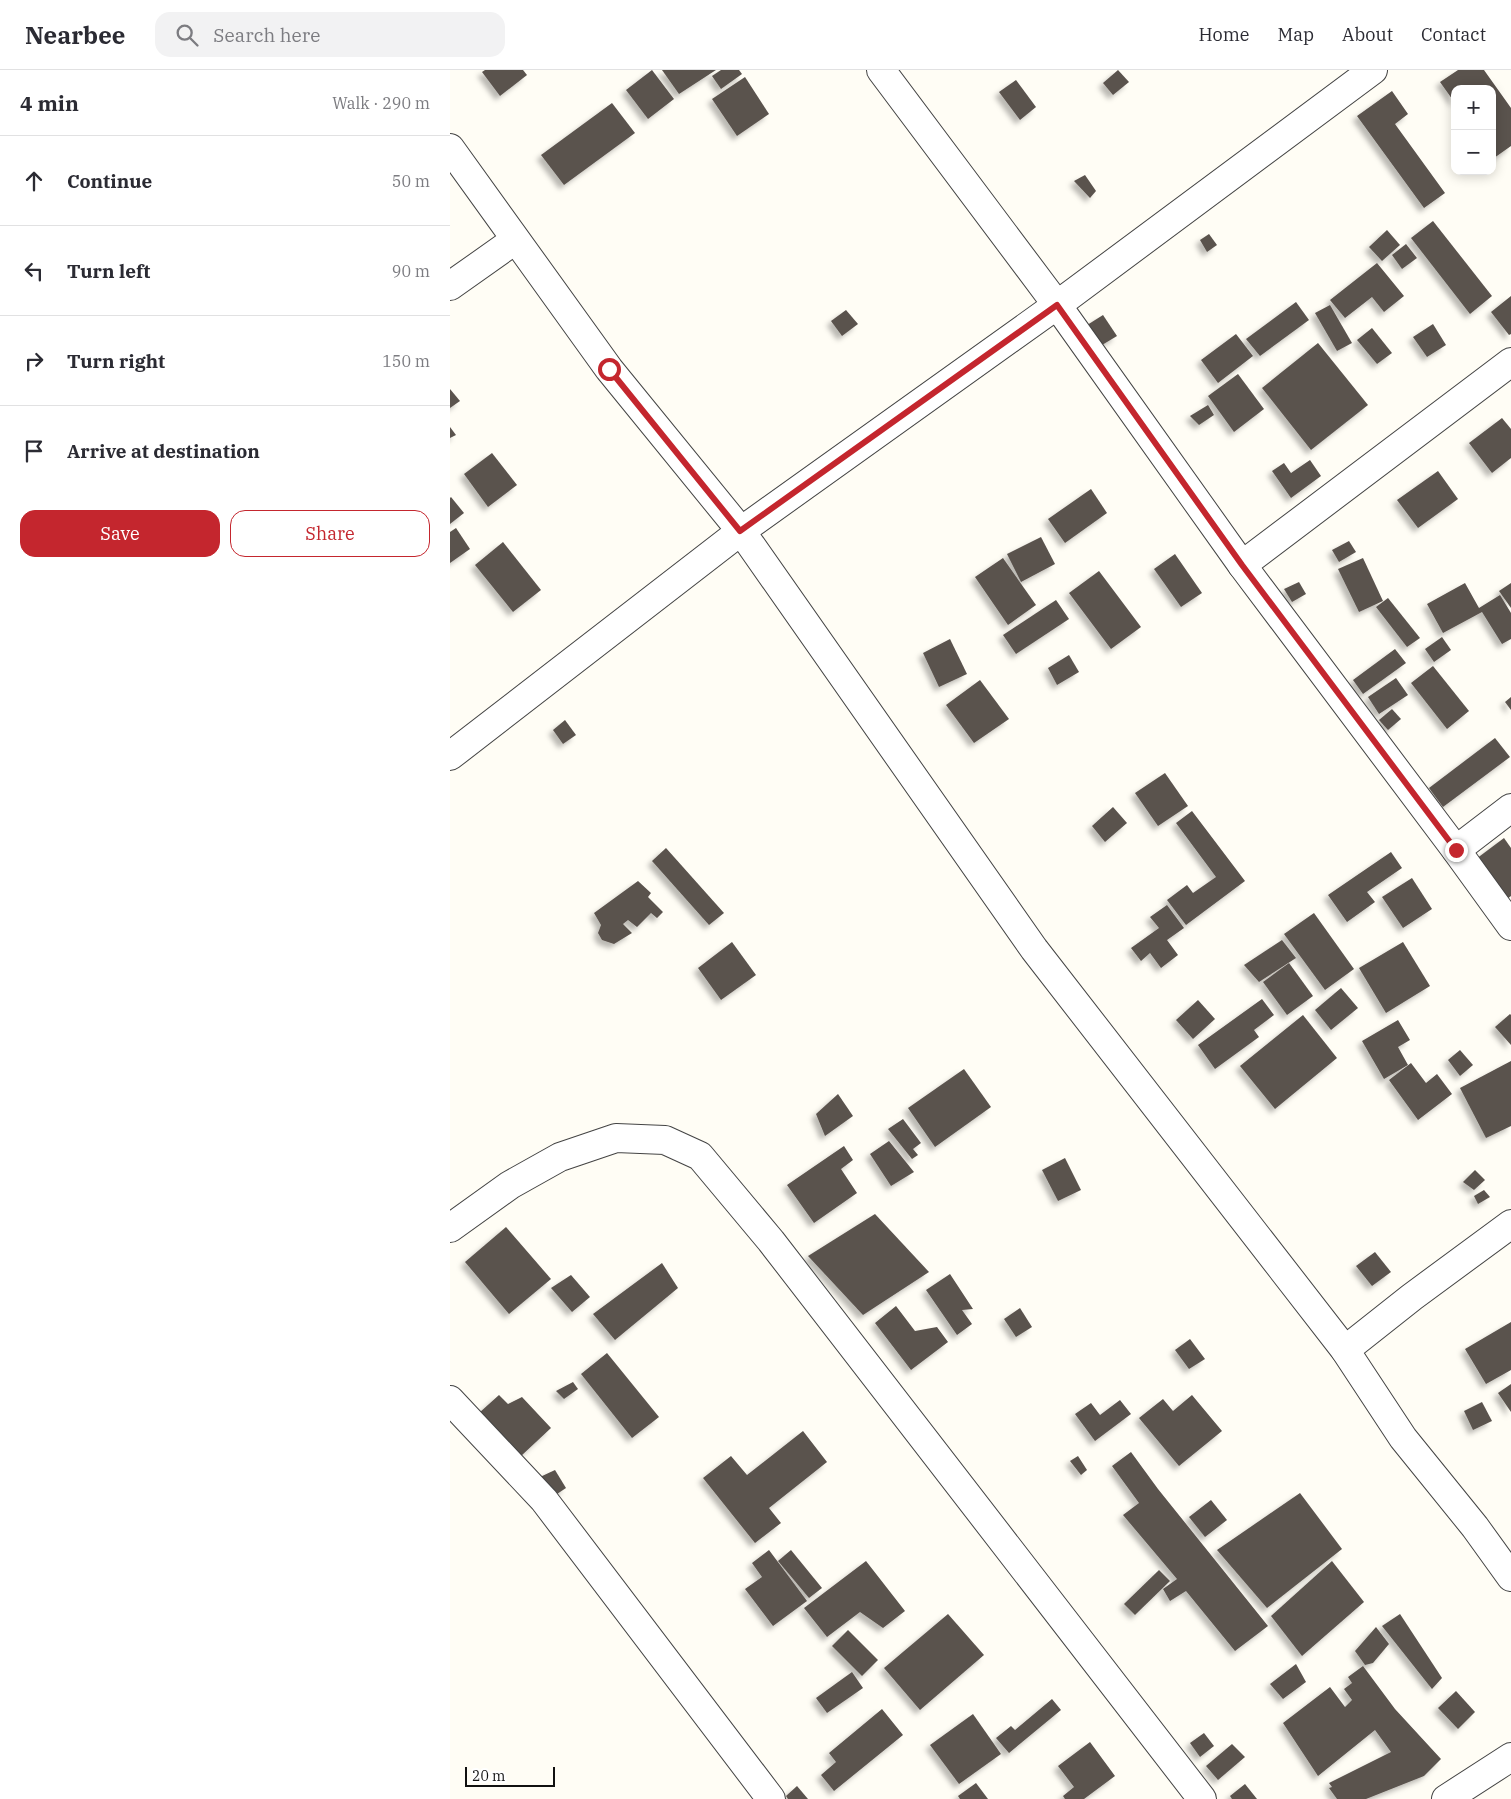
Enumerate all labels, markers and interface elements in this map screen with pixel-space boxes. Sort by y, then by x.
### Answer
search box [155,12,505,57]
text: Nearbee [25,19,125,51]
icon: search [173,21,201,49]
text: Search here [213,23,320,47]
text: Home [1198,23,1250,46]
text: Map [1278,23,1314,46]
text: About [1342,23,1393,46]
text: Contact [1421,23,1486,46]
map controls [1451,85,1496,175]
button: + [1451,85,1496,130]
text: 4 min [20,89,79,117]
text: Walk · 290 m [332,93,430,113]
button: − [1451,130,1496,175]
icon: ahead [20,167,48,195]
text: Continue [67,169,152,193]
text: 50 m [392,171,430,191]
icon: left [20,257,48,285]
text: Turn left [67,259,150,283]
text: 90 m [392,261,430,281]
icon: right [20,347,48,375]
text: Turn right [67,349,165,373]
text: 150 m [382,351,430,371]
route start [598,358,621,381]
icon: arrive [20,437,48,465]
text: Arrive at destination [67,439,260,463]
button: Save [20,510,220,557]
button: Share [230,510,430,557]
route end [1445,839,1468,862]
scale bar [465,1764,555,1787]
text: 20 m [472,1767,505,1785]

